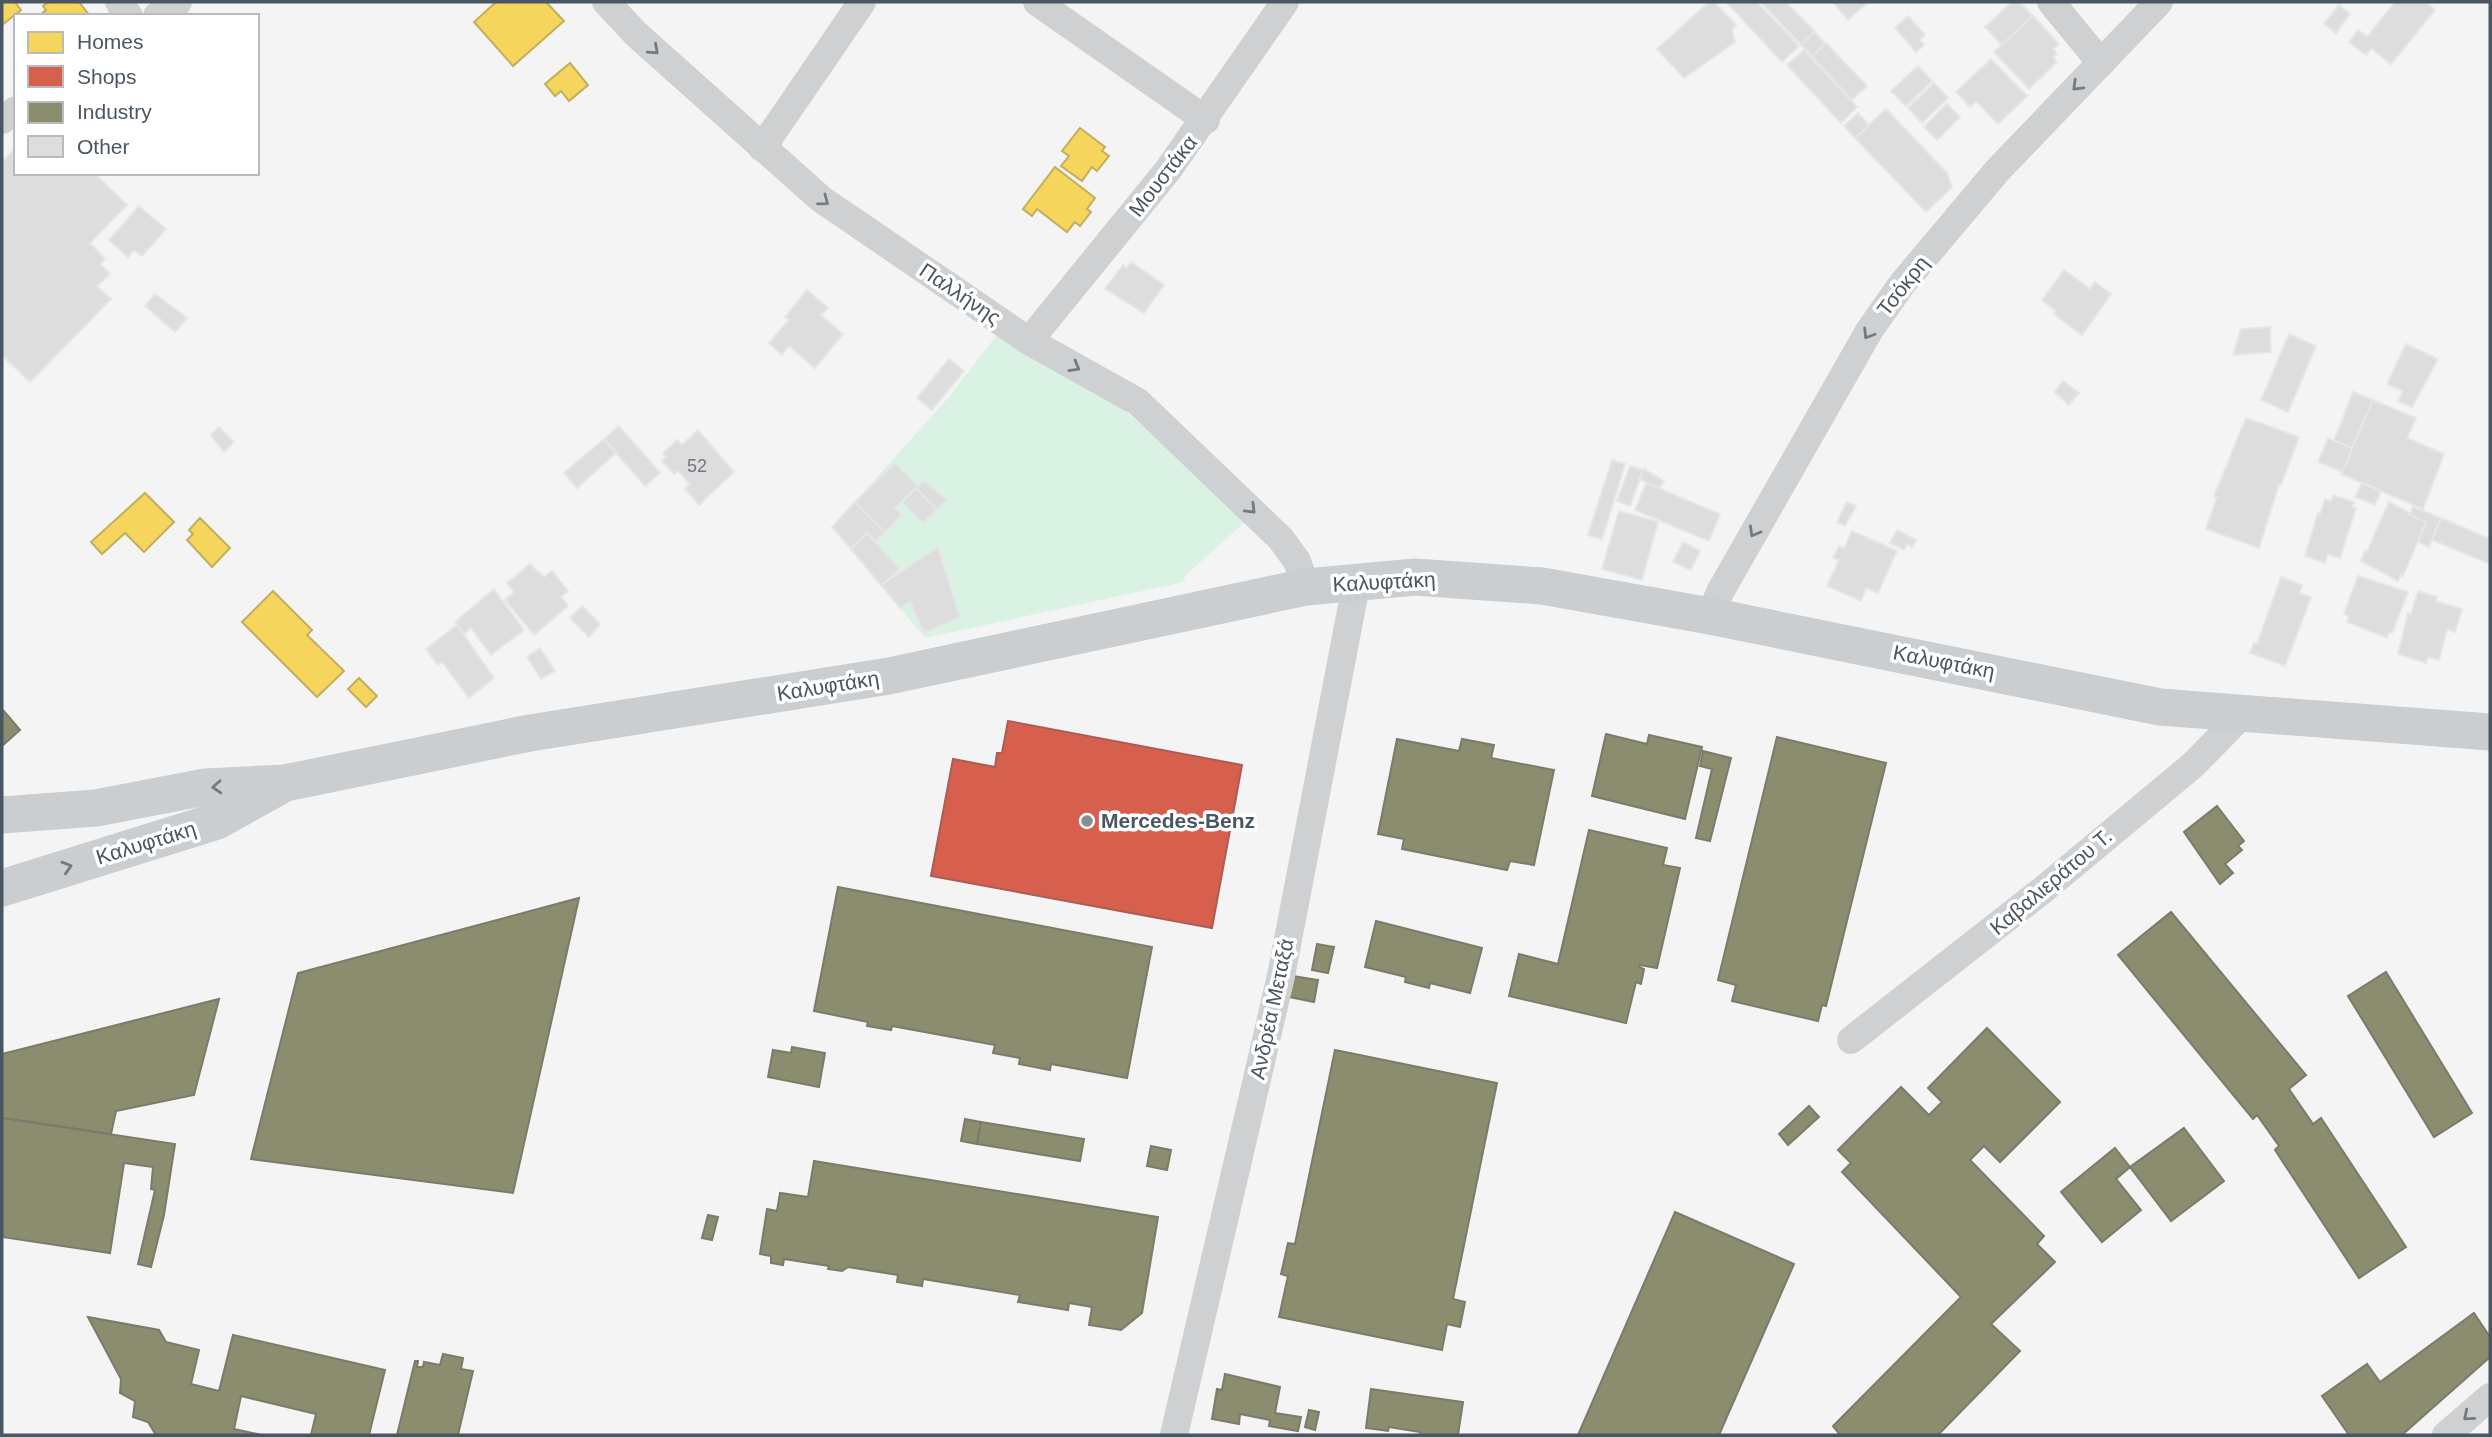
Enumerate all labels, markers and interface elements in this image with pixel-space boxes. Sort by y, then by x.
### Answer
legend [14,14,259,175]
text: Homes [77,30,144,53]
one-way arrow [646,42,659,54]
text: Shops [77,65,137,88]
one-way arrow [2072,77,2085,90]
text: Industry [77,100,152,123]
street label: Μουστάκα [1124,131,1201,221]
text: Other [77,135,130,158]
one-way arrow [817,192,829,205]
street label: Τσόκρη [1872,251,1933,320]
street label: Παλλήνης [916,258,1005,329]
one-way arrow [1863,327,1876,340]
one-way arrow [1068,359,1081,372]
house number: 52 [687,456,707,476]
one-way arrow [1243,501,1255,513]
one-way arrow [1749,524,1762,537]
street label: Καλυφτάκη [1332,567,1436,596]
street label: Καλυφτάκη [1891,640,1997,683]
street label: Καλυφτάκη [775,666,881,705]
one-way arrow [211,779,222,794]
place label: Mercedes-Benz [1101,809,1255,832]
marker: Mercedes-Benz [1079,813,1095,829]
street label: Καλυφτάκη [93,816,198,869]
street label: Καβαλιεράτου Τ. [1985,824,2116,939]
one-way arrow [61,861,73,876]
street label: Ανδρέα Μεταξά [1245,937,1298,1081]
one-way arrow [2463,1408,2476,1420]

